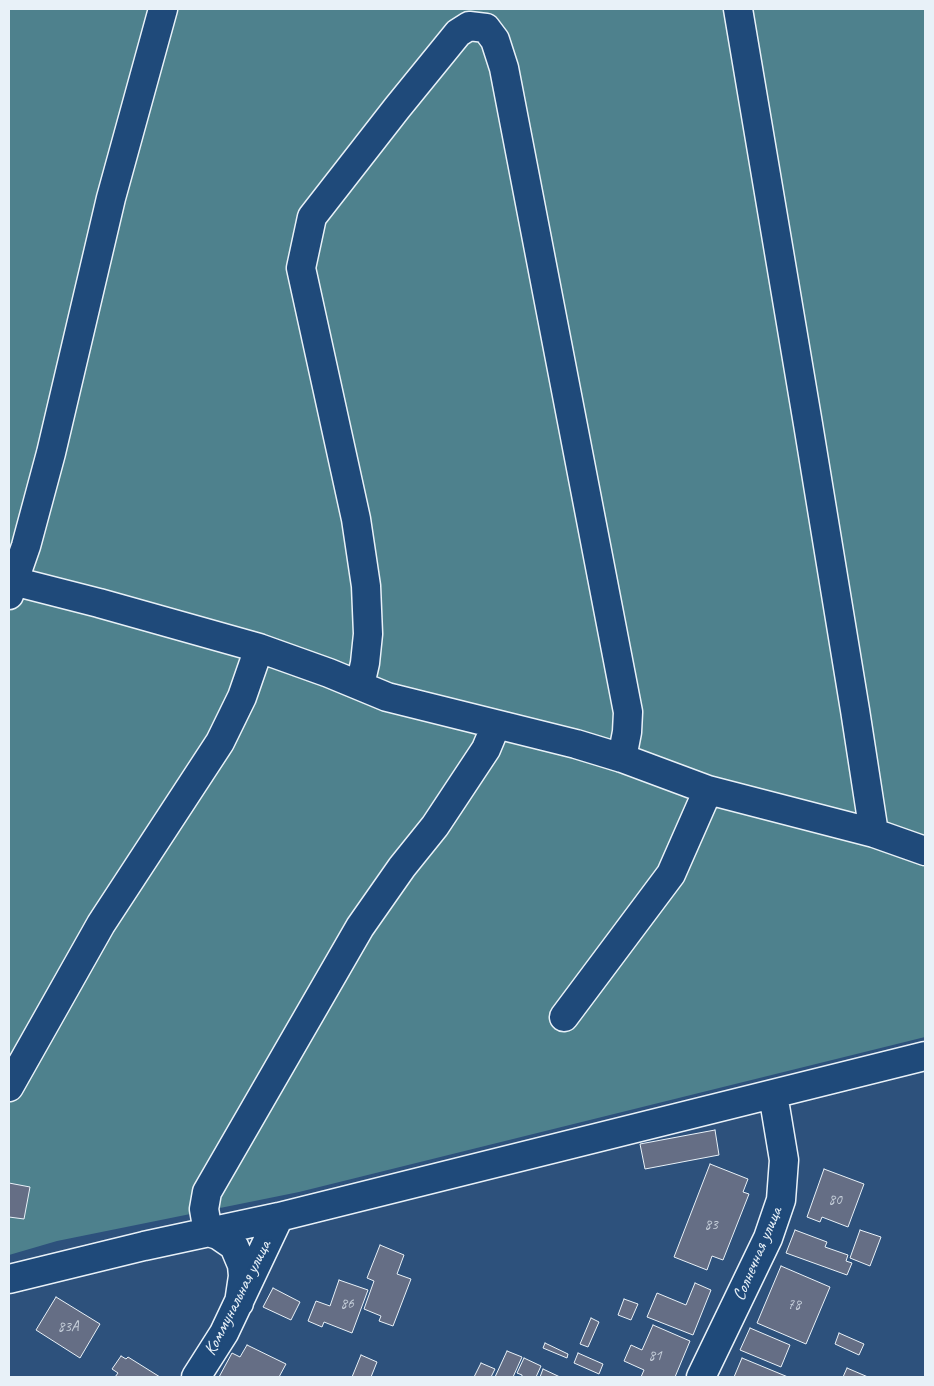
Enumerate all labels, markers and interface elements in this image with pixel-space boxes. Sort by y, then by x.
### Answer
house number: 80 [828,1191,842,1209]
street label: Солнечная улица [729,1204,787,1304]
house number: 83 [704,1216,718,1234]
street label: Коммунальная улица [200,1237,276,1359]
house number: 86 [340,1295,354,1313]
house number: 78 [787,1296,801,1314]
house number: 83А [57,1318,79,1336]
house number: 81 [648,1347,662,1365]

